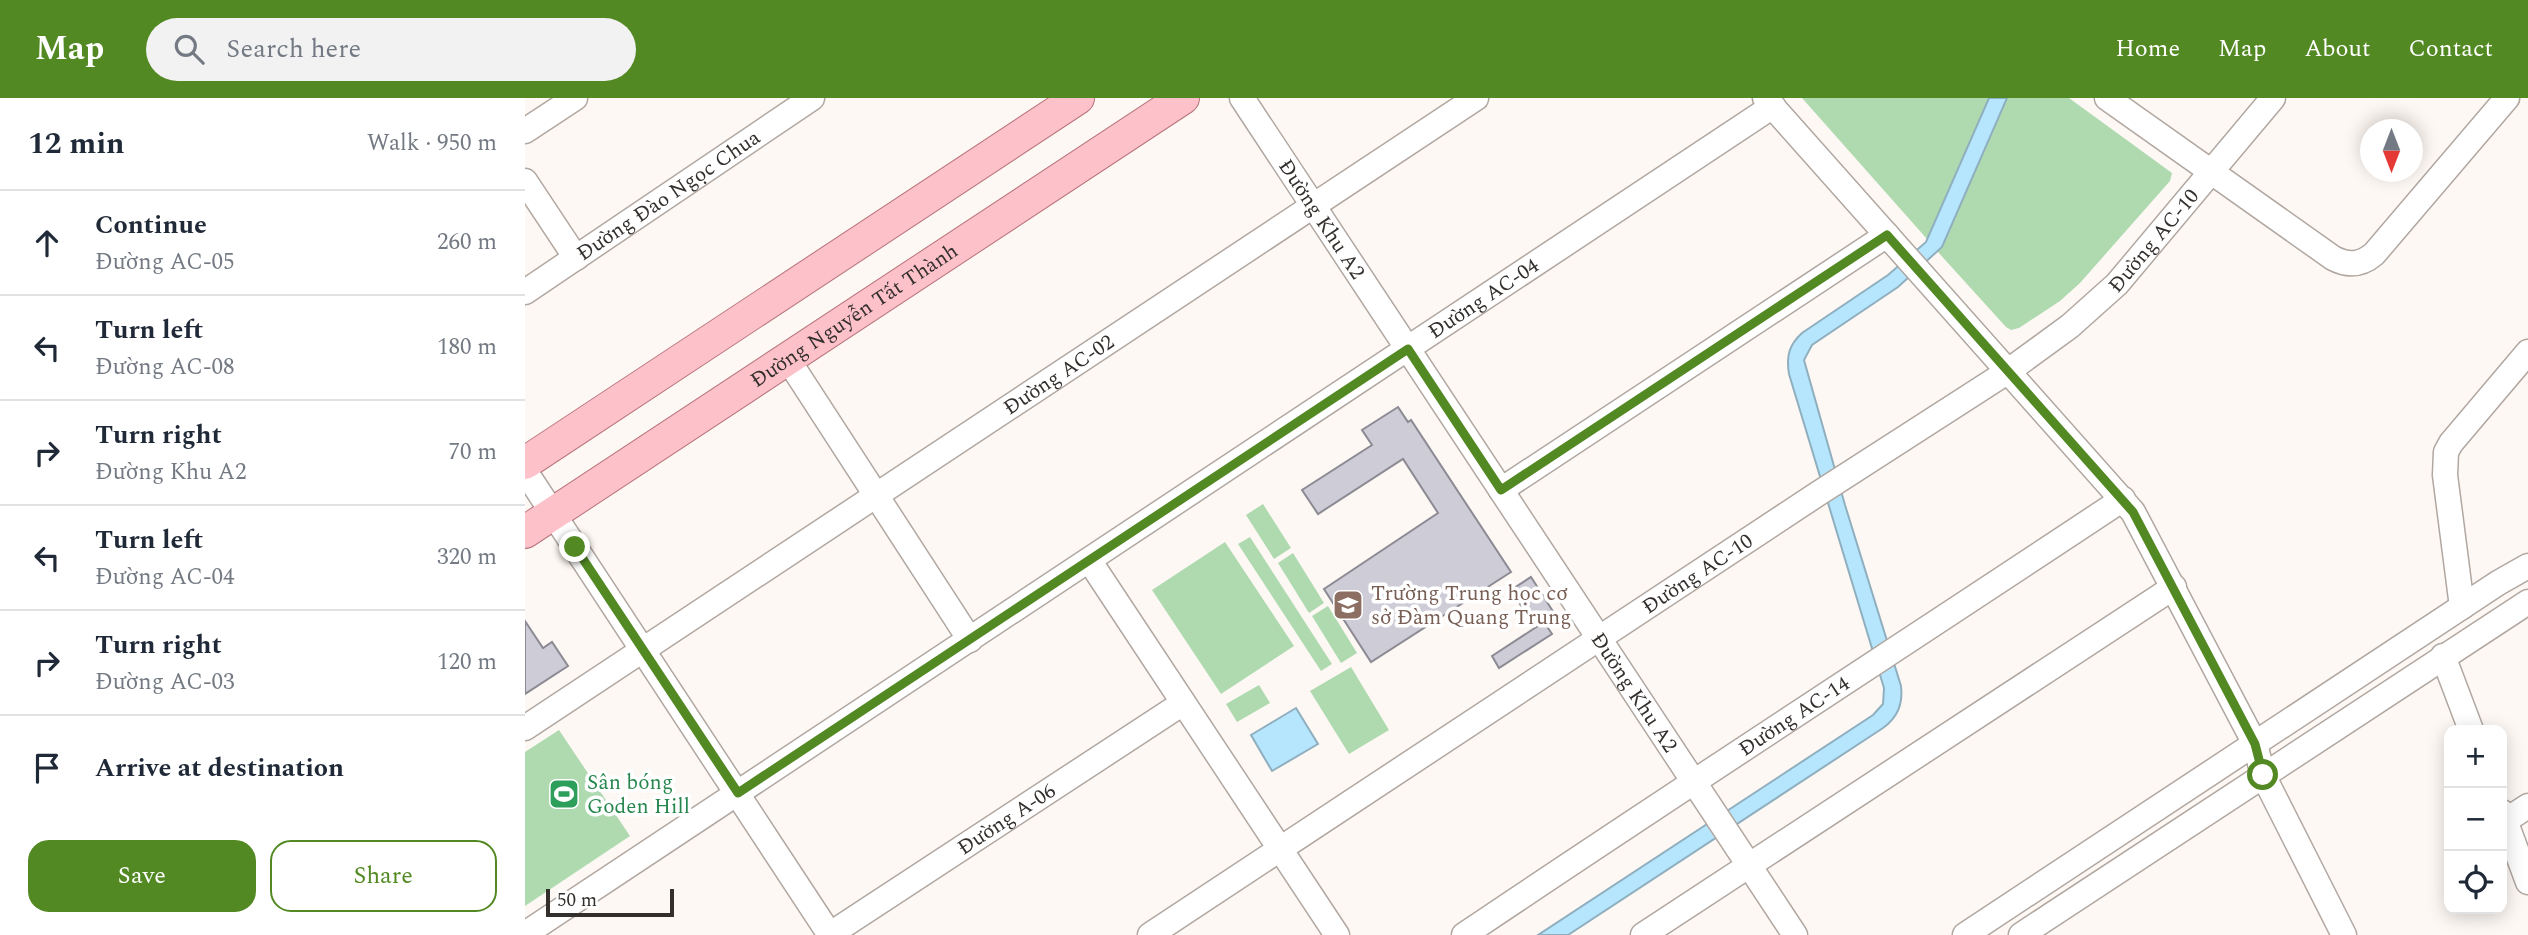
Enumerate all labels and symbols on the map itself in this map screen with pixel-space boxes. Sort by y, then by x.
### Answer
north arrow [2360,119,2423,182]
street label: Đường Đào Ngọc Chua [571,122,768,270]
street label: Đường Khu A2 [1270,153,1373,286]
street label: Đường AC-10 [2101,182,2207,300]
street label: Đường Nguyễn Tất Thành [744,236,965,396]
street label: Đường AC-04 [1422,250,1546,348]
street label: Đường AC-02 [997,327,1121,424]
street label: Đường AC-10 [1636,526,1760,623]
route end [559,531,590,562]
place label: Trường Trung học cơ sở Đàm Quang Trung [1371,578,1572,634]
school or university icon: Trường Trung học cơ sở Đàm Quang Trung [1331,588,1365,622]
street label: Đường Khu A2 [1582,626,1685,759]
street label: Đường AC-14 [1732,668,1857,765]
route start [2247,759,2278,790]
place label: Sân bóng Goden Hill [587,767,690,823]
street label: Đường A-06 [951,775,1063,864]
sports icon: Sân bóng Goden Hill [547,777,581,811]
scale bar [546,886,674,918]

